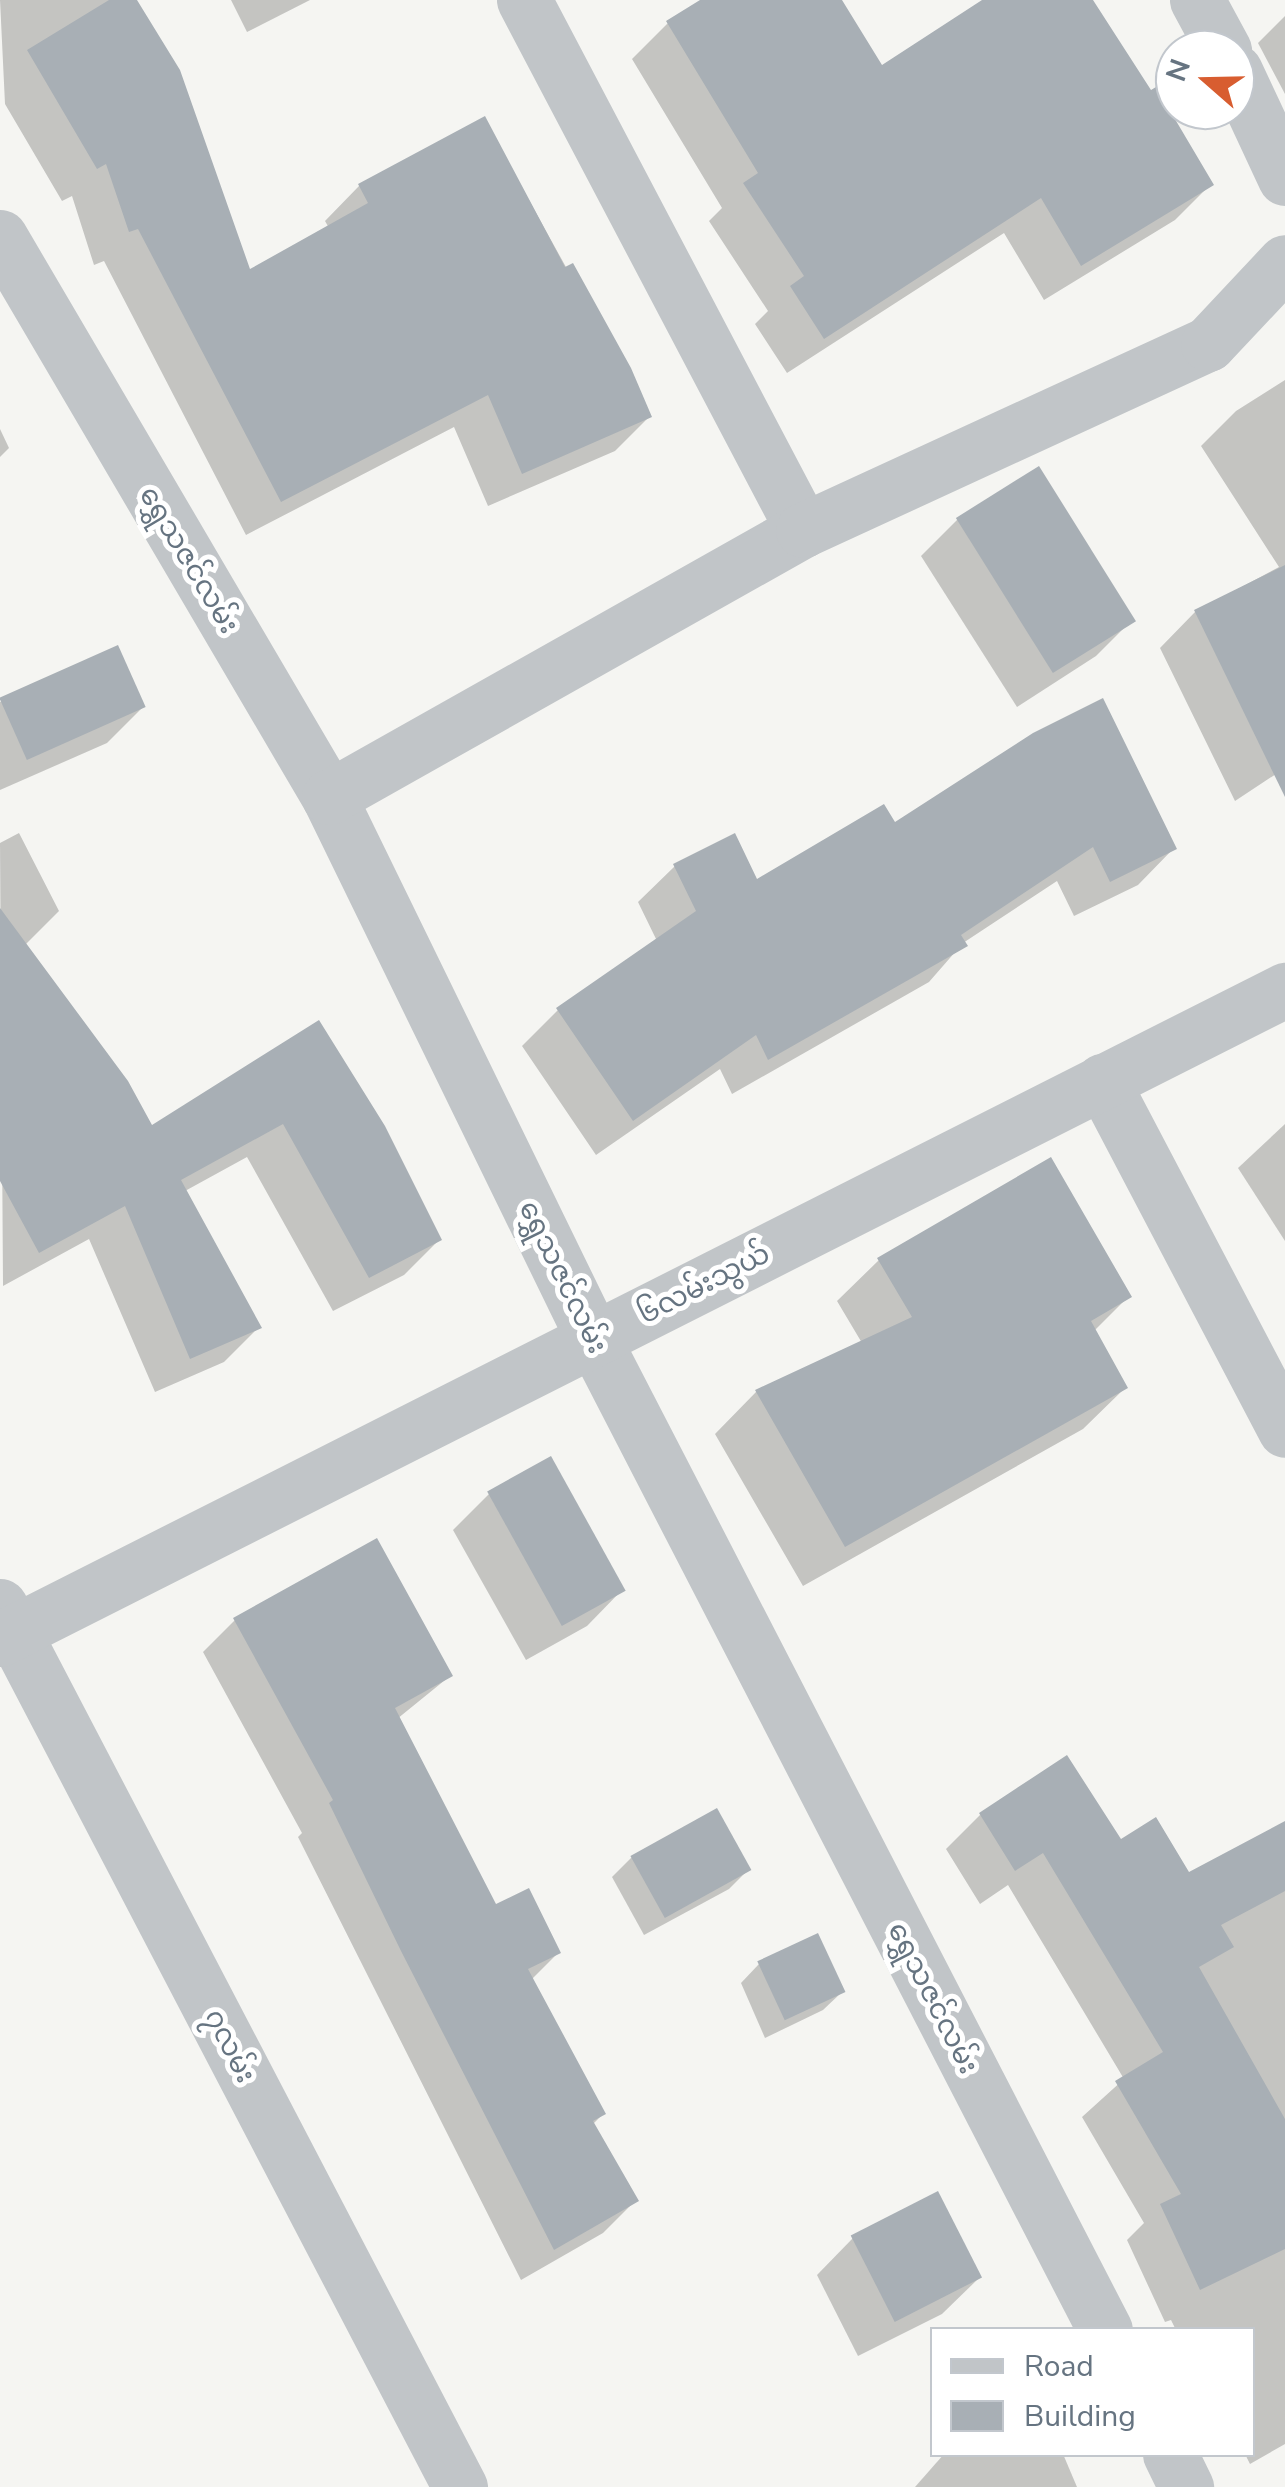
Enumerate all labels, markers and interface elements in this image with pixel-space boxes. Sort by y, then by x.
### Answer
north arrow [1155,30,1255,130]
text: N [1157,54,1200,87]
street label: ရွှေသဇင်လမ်း [132,480,246,640]
street label: ရွှေသဇင်လမ်း [512,1195,614,1359]
street label: ၆လမ်းသွယ် [632,1236,776,1332]
street label: ရွှေသဇင်လမ်း [880,1917,986,2079]
street label: ၇လမ်း [197,2004,263,2088]
legend [930,2327,1255,2457]
text: Road [1024,2346,1094,2387]
text: Building [1024,2396,1136,2437]

